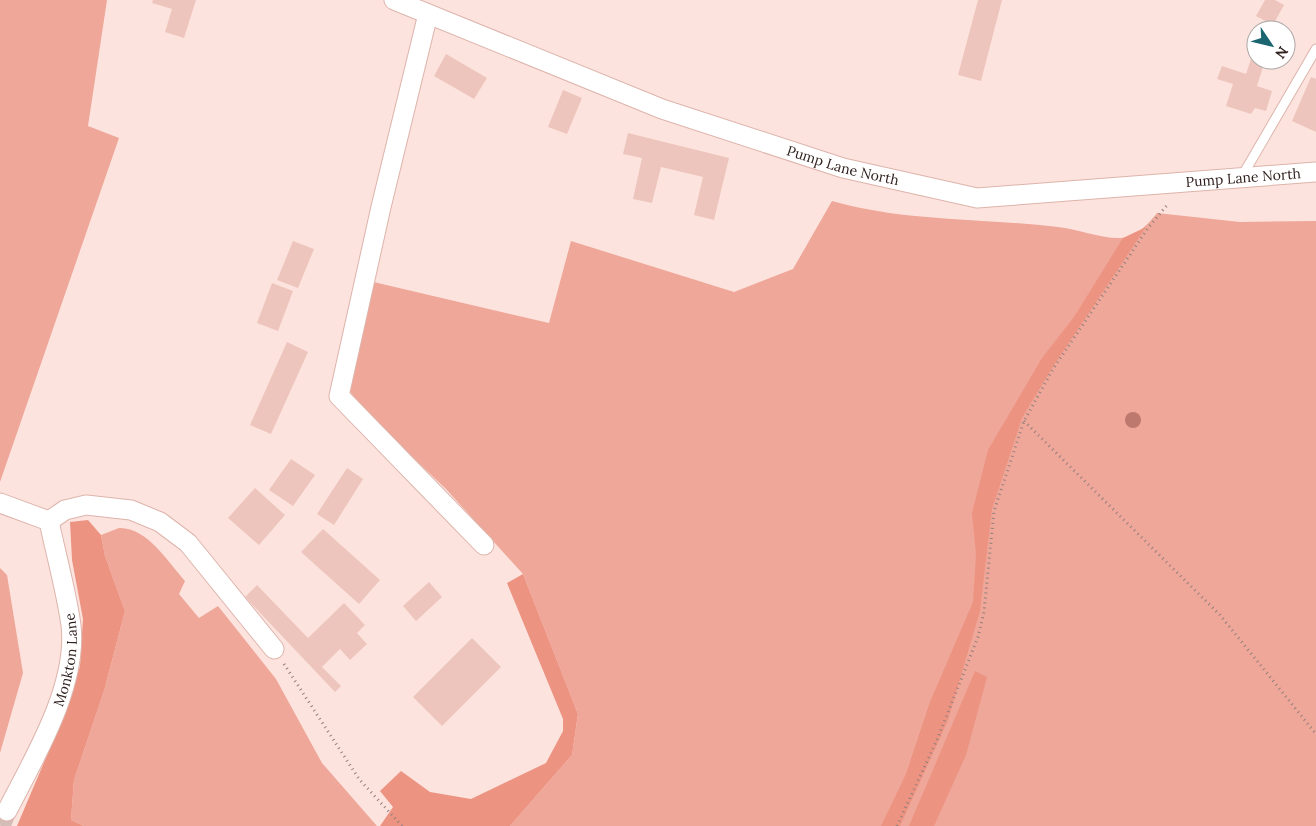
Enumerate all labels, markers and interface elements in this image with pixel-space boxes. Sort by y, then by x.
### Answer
north arrow [1246,20,1296,70]
text: N [1271,43,1292,62]
street label: Pump Lane North [785,141,901,189]
street label: Pump Lane North [1185,164,1302,191]
street label: Monkton Lane [49,612,81,709]

